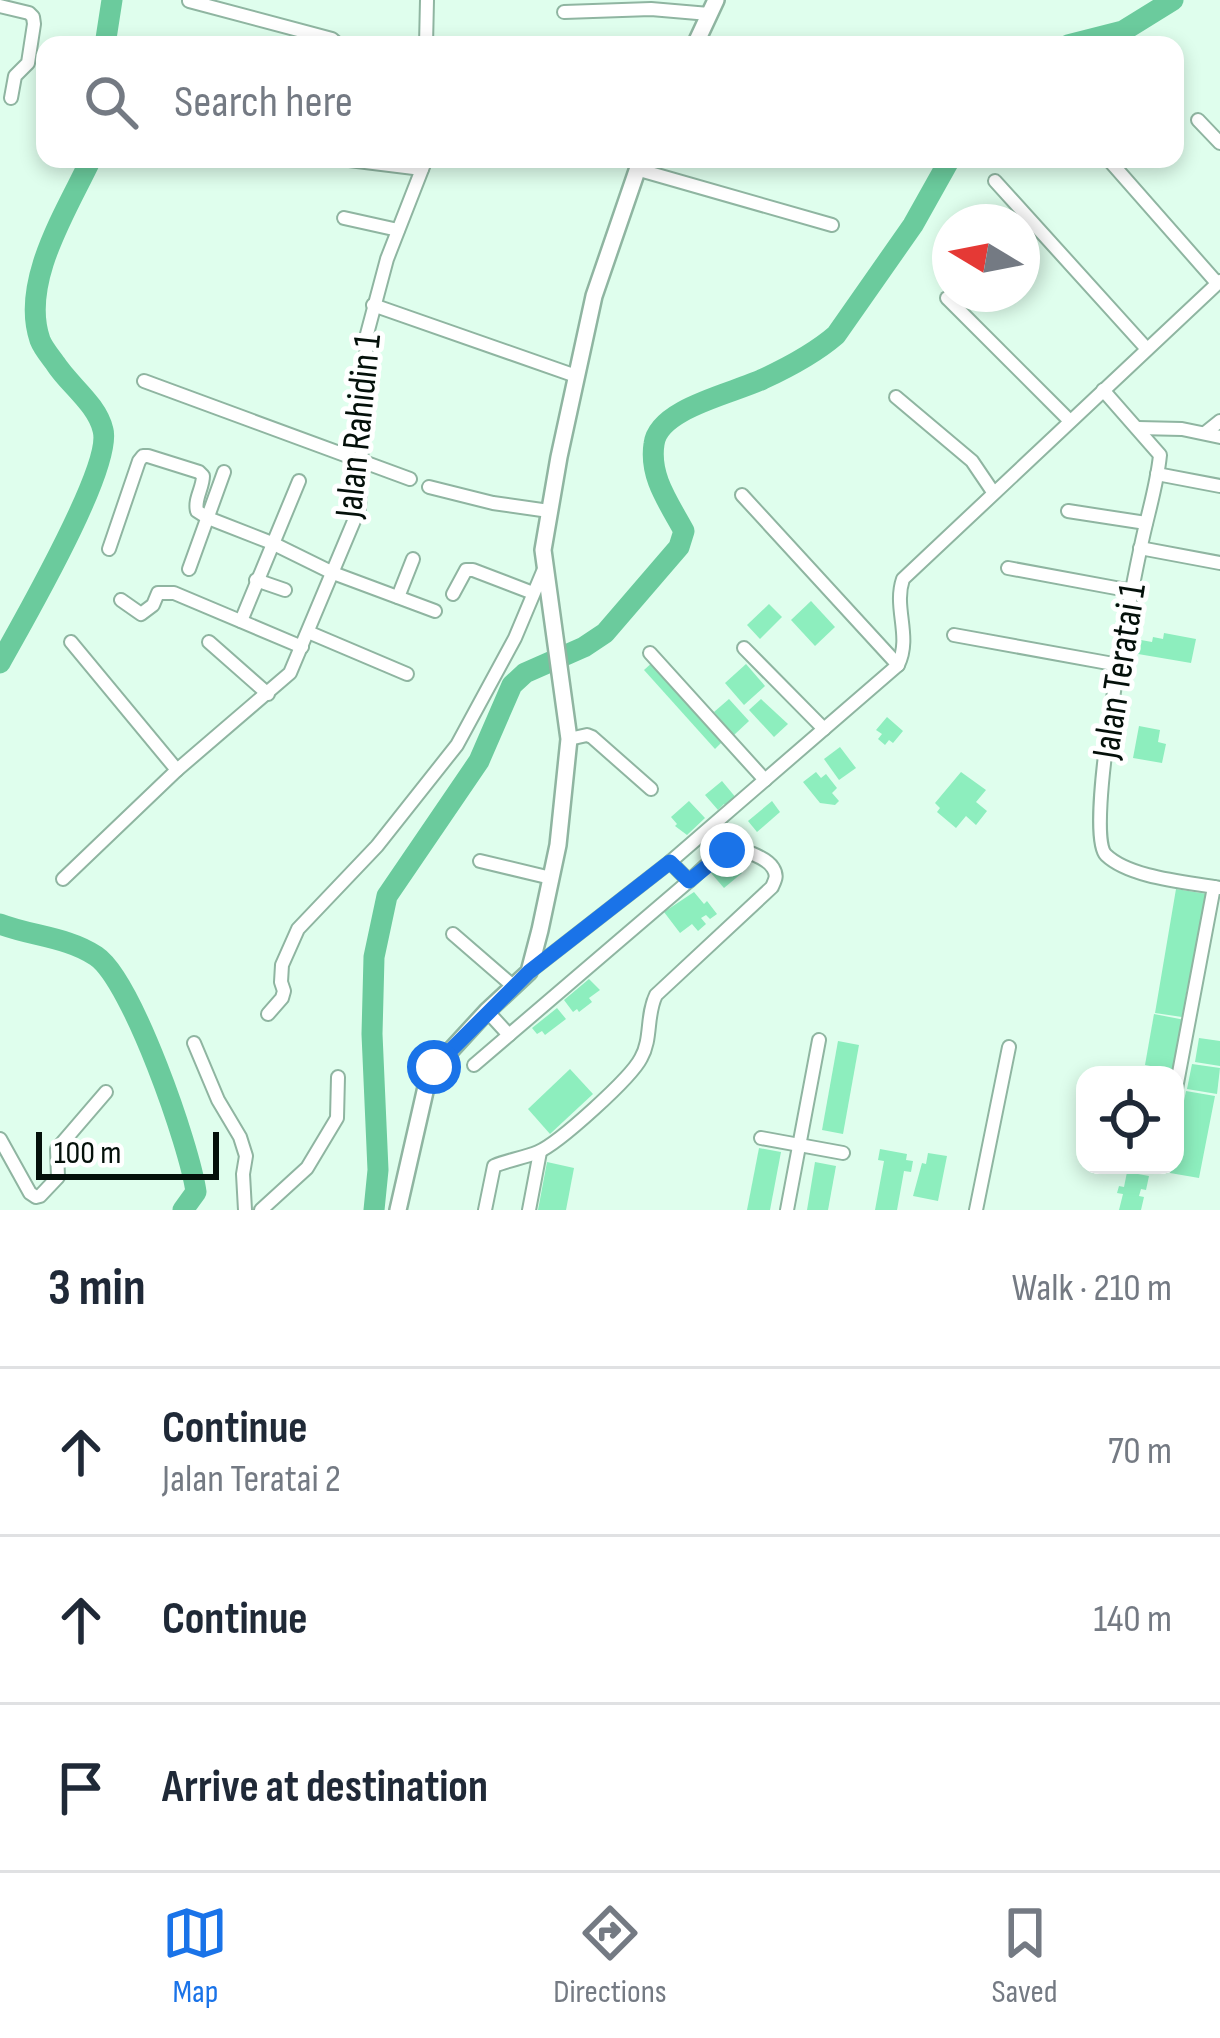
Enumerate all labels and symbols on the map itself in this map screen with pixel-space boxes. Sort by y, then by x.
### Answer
north arrow [932,204,1040,312]
street label: Jalan Rahidin 1 [326,331,392,521]
street label: Jalan Teratai 1 [1083,580,1157,763]
route end [700,823,754,877]
route start [407,1040,461,1094]
scale bar [36,1126,219,1179]

